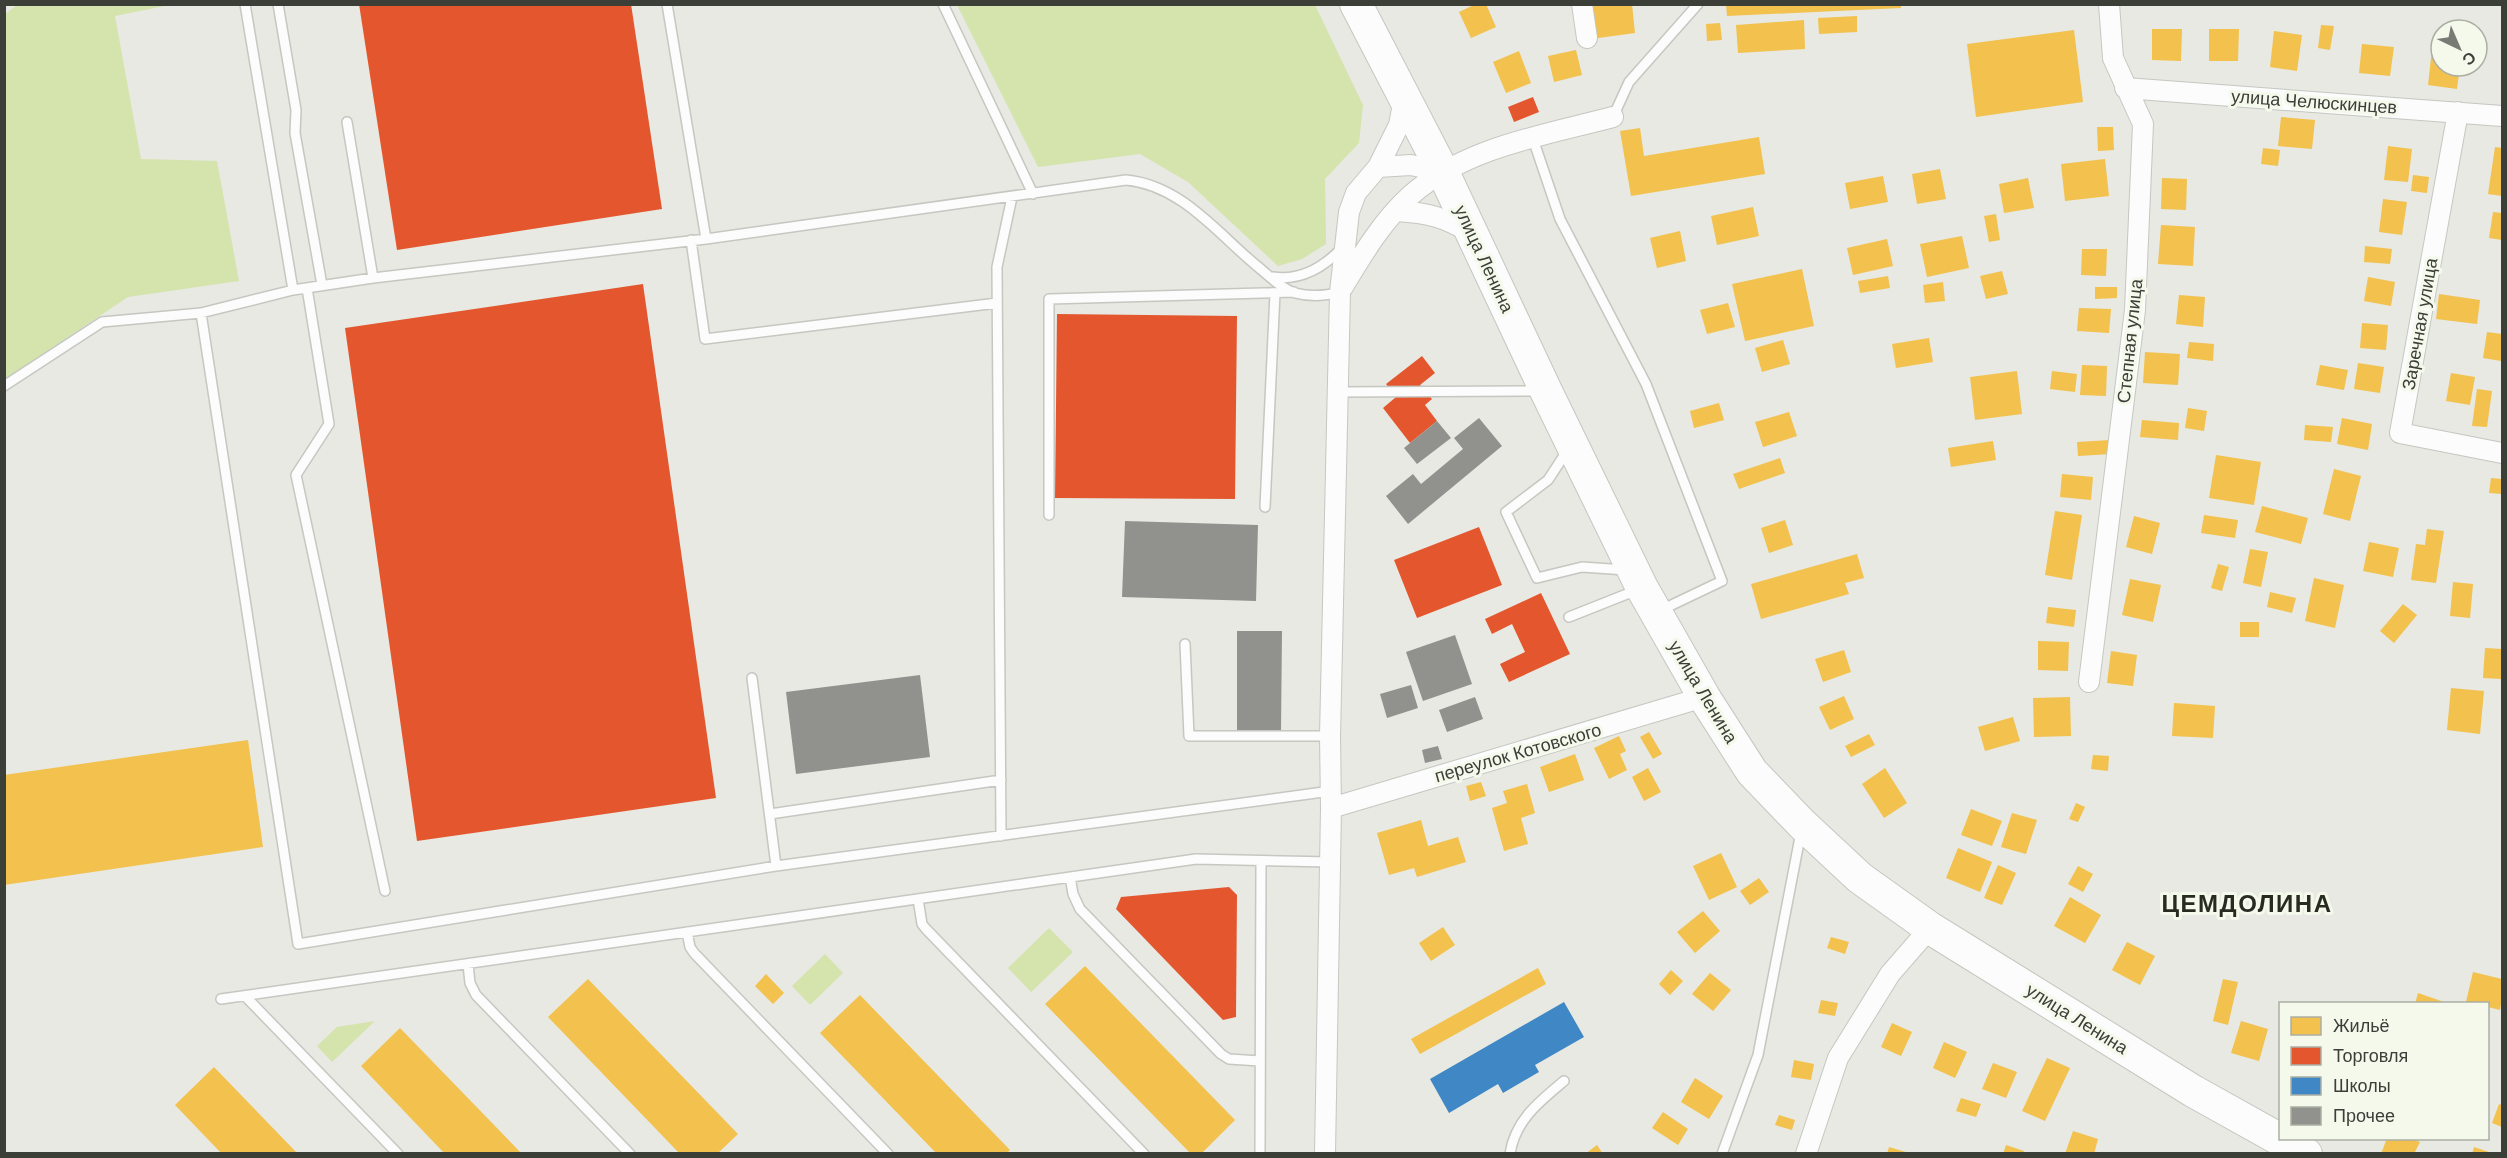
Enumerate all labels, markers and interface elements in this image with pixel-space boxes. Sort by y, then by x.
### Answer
north arrow [2429,18,2489,78]
text: С [2457,47,2481,70]
street label: улица Челюскинцев [2230,84,2398,120]
street label: улица Ленина [1449,201,1520,318]
street label: Заречная улица [2397,255,2444,392]
street label: Степная улица [2112,277,2149,404]
street label: улица Ленина [1663,636,1744,749]
street label: переулок Котовского [1432,718,1604,788]
district label: ЦЕМДОЛИНА [2162,888,2332,919]
street label: улица Ленина [2021,978,2133,1060]
legend [2279,1002,2489,1140]
text: Жильё [2333,1014,2390,1038]
text: Торговля [2333,1044,2408,1068]
text: Школы [2333,1074,2391,1098]
text: Прочее [2333,1104,2395,1128]

